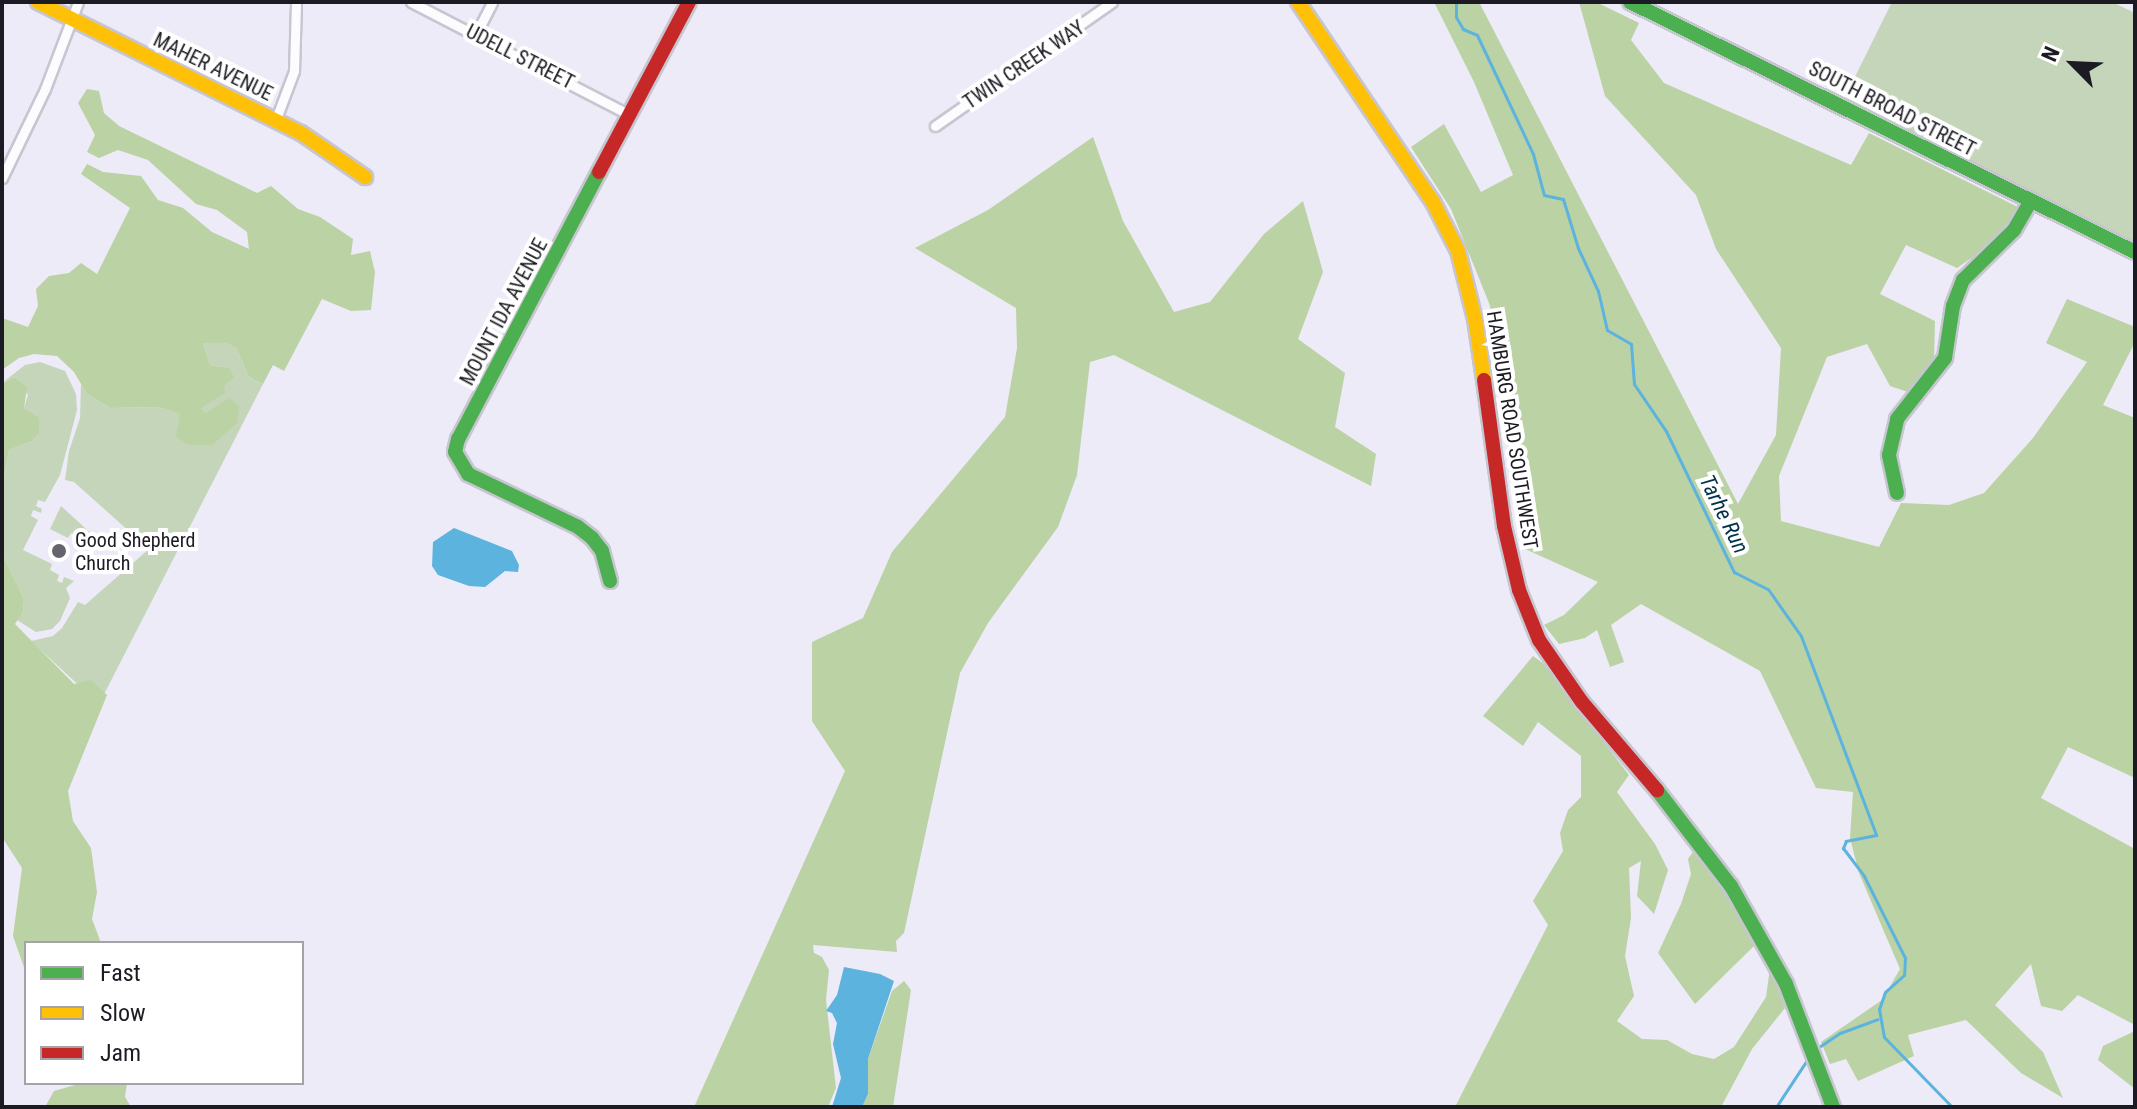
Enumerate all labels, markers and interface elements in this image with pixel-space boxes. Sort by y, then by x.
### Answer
street label: TWIN CREEK WAY [959,16,1089,114]
street label: UDELL STREET [462,20,578,94]
north arrow [2033,24,2113,104]
street label: MAHER AVENUE [149,28,277,106]
text: N [2036,43,2065,65]
street label: SOUTH BROAD STREET [1805,57,1979,161]
street label: MOUNT IDA AVENUE [455,234,553,390]
street label: HAMBURG ROAD SOUTHWEST [1481,309,1543,551]
water label: Tarhe Run [1694,471,1754,557]
place label: Good Shepherd Church [75,528,196,575]
marker: Good Shepherd Church [50,542,68,560]
legend [24,941,304,1085]
text: Fast [100,959,141,987]
text: Slow [100,999,146,1027]
text: Jam [100,1039,141,1067]

